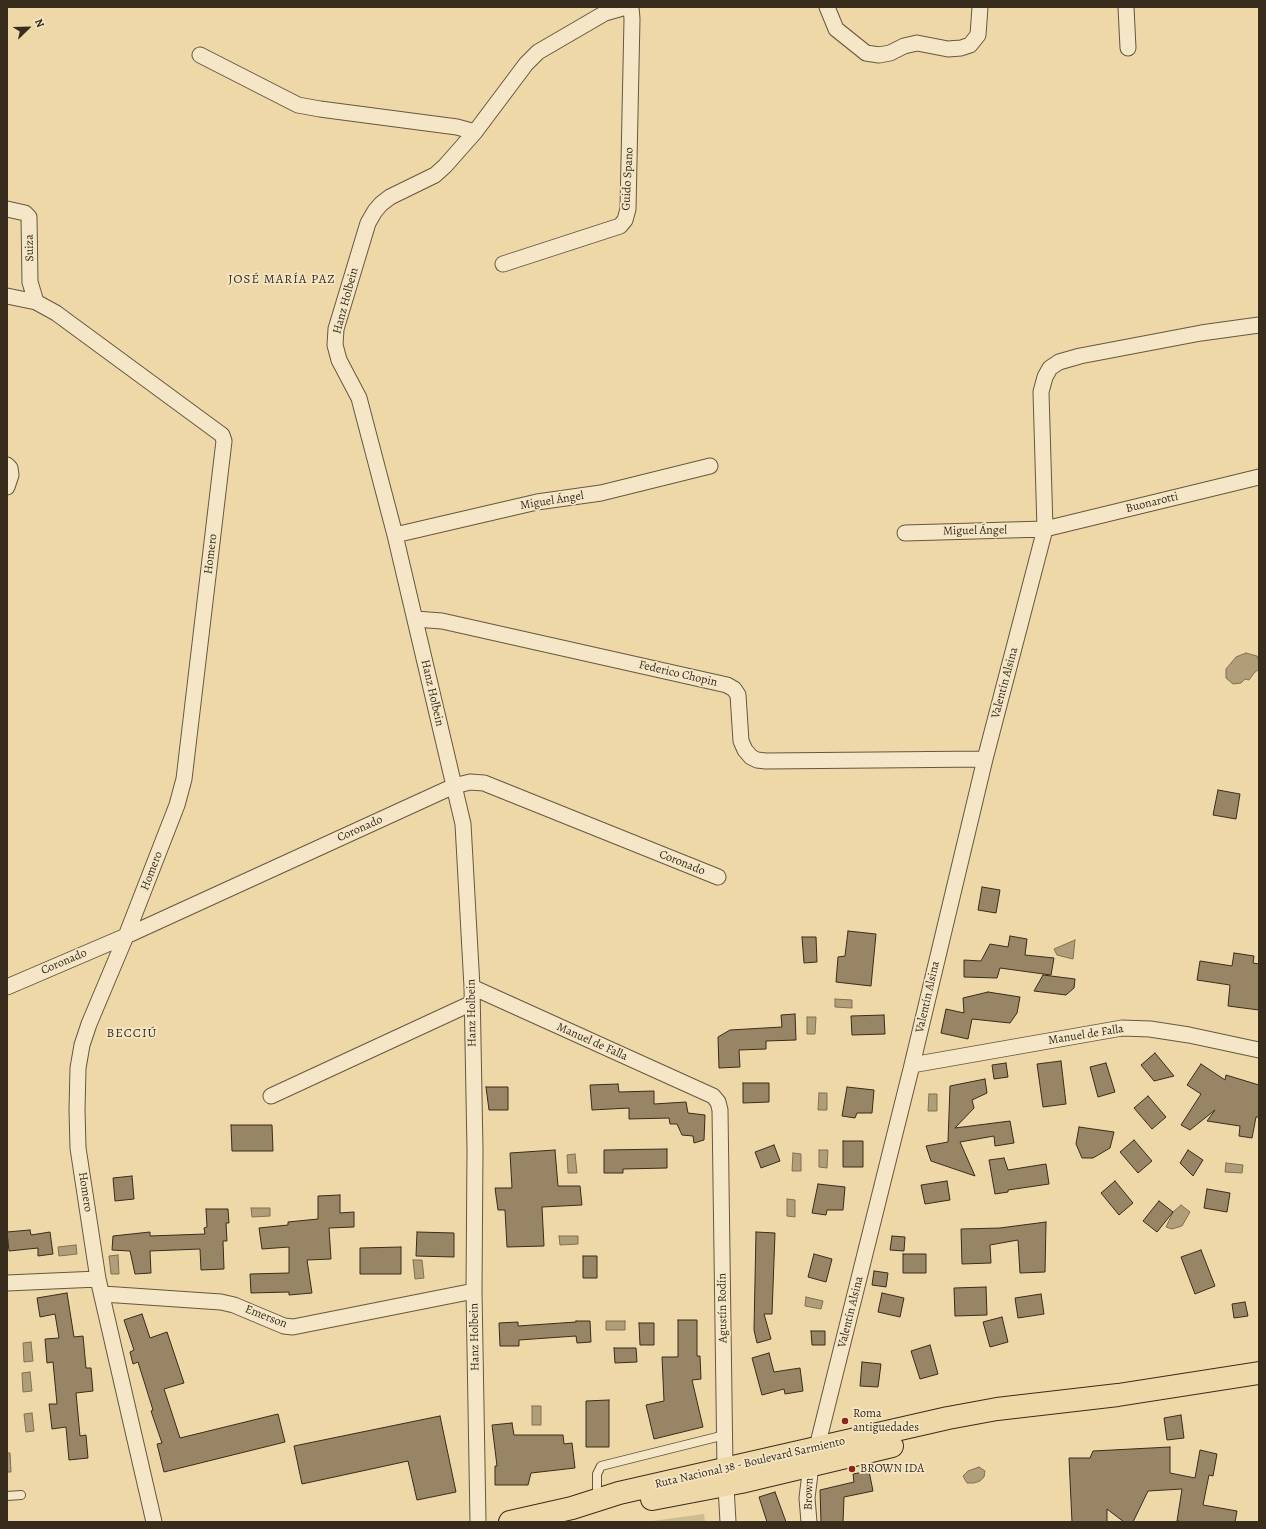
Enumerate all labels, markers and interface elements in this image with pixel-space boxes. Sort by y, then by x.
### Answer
north arrow [8,8,48,48]
text: N [31,16,48,30]
street label: Guido Spano [619,147,637,211]
street label: Suiza [23,234,37,262]
street label: Hanz Holbein [330,266,362,336]
district label: JOSÉ MARÍA PAZ [228,272,336,288]
street label: Miguel Ángel [519,489,585,513]
street label: Buonarotti [1124,490,1180,516]
street label: Miguel Ángel [943,523,1007,539]
street label: Homero [201,533,221,575]
street label: Valentín Alsina [989,646,1021,720]
street label: Hanz Holbein [417,658,447,728]
street label: Federico Chopin [637,658,719,690]
street label: Coronado [335,813,385,845]
street label: Coronado [657,847,707,879]
street label: Homero [138,849,166,893]
street label: Coronado [39,946,89,978]
street label: Valentín Alsina [913,960,943,1034]
street label: Hanz Holbein [464,979,480,1047]
street label: Manuel de Falla [554,1020,630,1064]
street label: Manuel de Falla [1047,1022,1125,1048]
district label: BECCIÚ [107,1026,157,1042]
street label: Homero [75,1171,95,1213]
street label: Agustín Rodín [715,1273,731,1343]
street label: Valentín Alsina [835,1275,867,1349]
street label: Emerson [243,1302,289,1332]
street label: Hanz Holbein [467,1303,483,1371]
place label: Roma antiguedades [853,1407,919,1435]
marker: Roma antiguedades [840,1416,850,1426]
street label: Ruta Nacional 38 - Boulevard Sarmiento [653,1434,847,1492]
place label: BROWN IDA [860,1462,924,1476]
marker: BROWN IDA [847,1464,857,1474]
street label: Brown [801,1478,817,1510]

